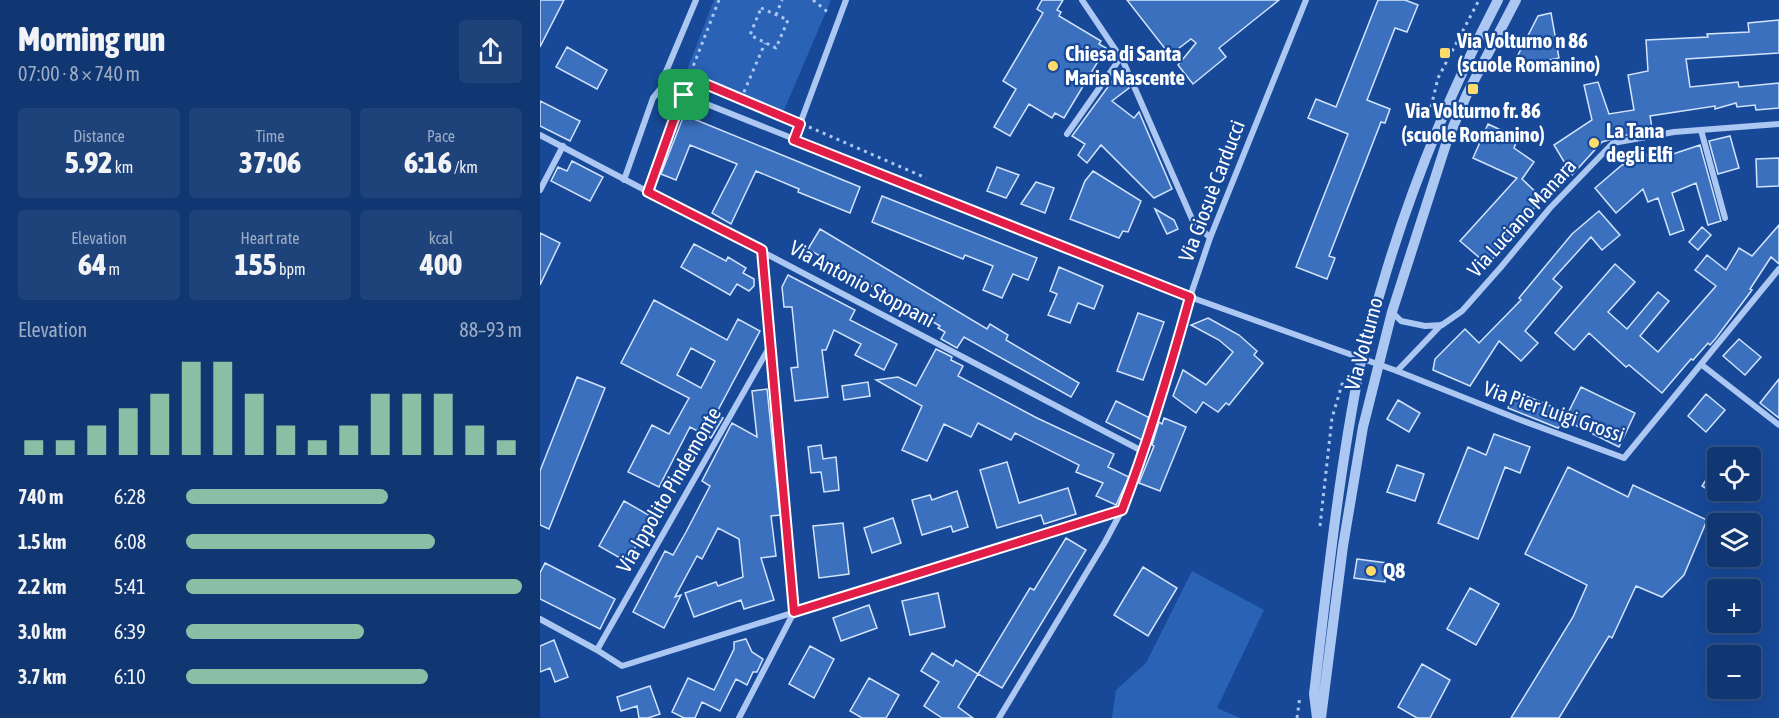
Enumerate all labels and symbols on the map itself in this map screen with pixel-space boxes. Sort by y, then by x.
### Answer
place label: Via Volturno n 86 (scuole Romanino) [1456,28,1600,76]
place label: Chiesa di Santa Maria Nascente [1065,41,1185,89]
marker: Via Volturno n 86 (scuole Romanino) [1438,46,1452,60]
marker: Chiesa di Santa Maria Nascente [1046,59,1060,73]
pin [658,69,709,120]
marker: Via Volturno fr. 86 (scuole Romanino) [1466,82,1480,96]
place label: Via Volturno fr. 86 (scuole Romanino) [1401,98,1545,146]
street label: Via Giosuè Carducci [1173,117,1249,265]
place label: La Tana degli Elfi [1606,118,1673,166]
marker: La Tana degli Elfi [1587,136,1601,150]
street label: Via Luciano Manara [1462,153,1581,281]
street label: Via Antonio Stoppani [786,235,939,331]
street label: Via Volturno [1339,295,1387,393]
street label: Via Pier Luigi Grossi [1481,376,1628,446]
street label: Via Ippolito Pindemonte [611,403,725,576]
place label: Q8 [1383,558,1405,582]
marker: Q8 [1364,564,1378,578]

